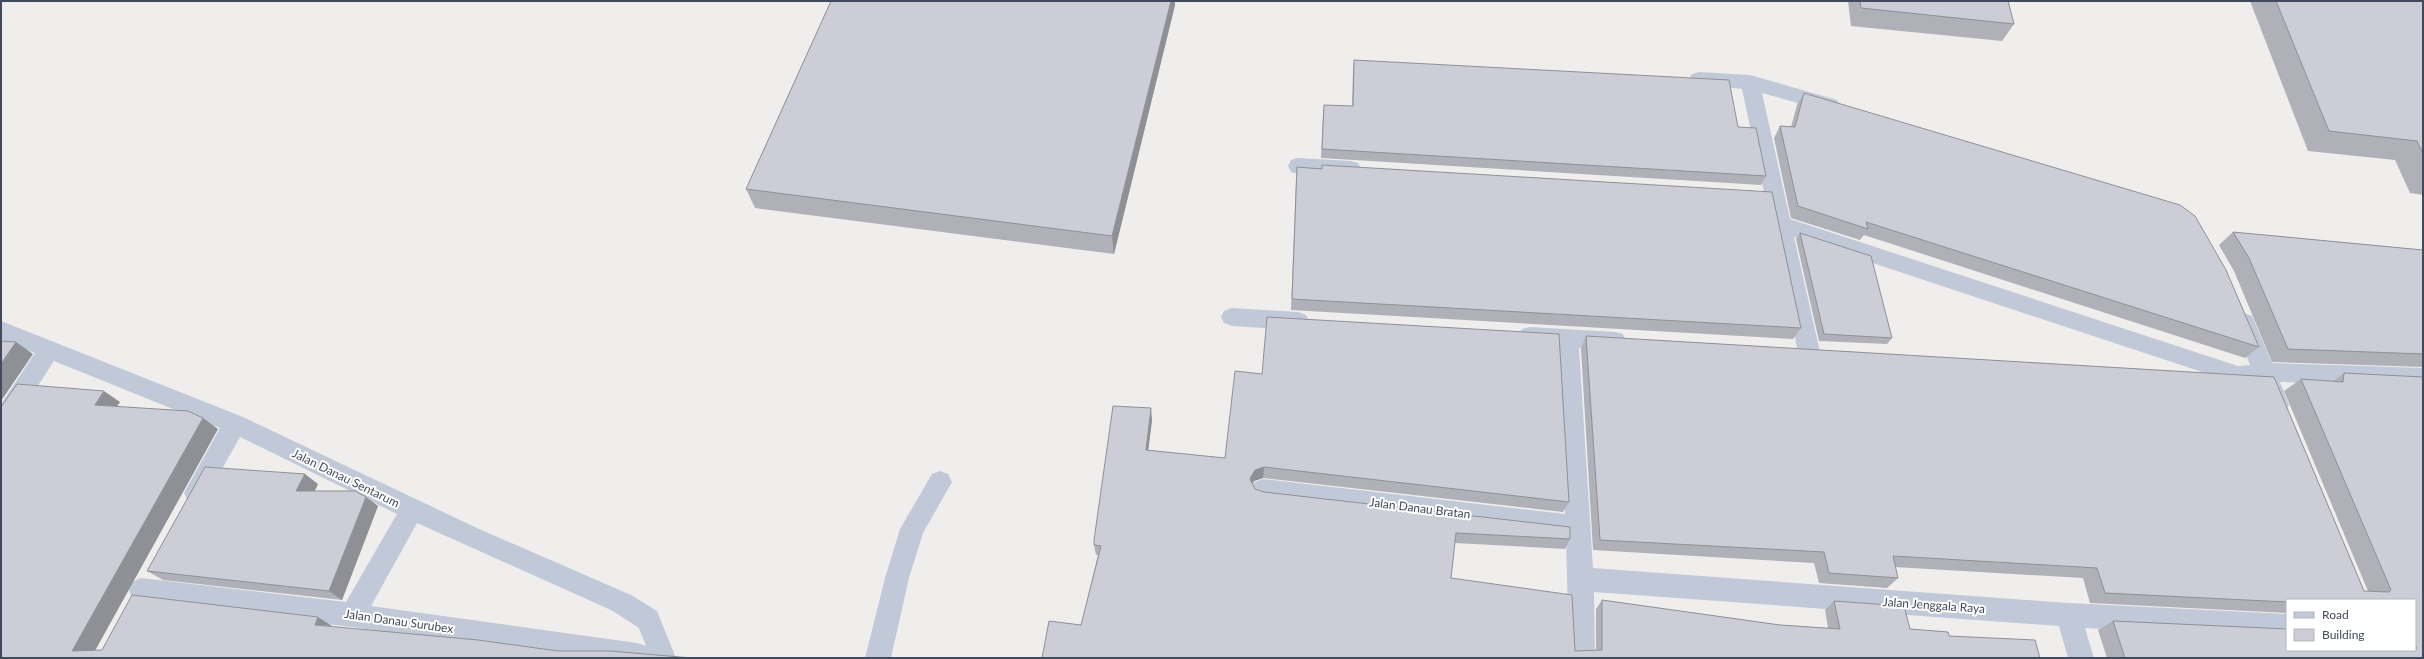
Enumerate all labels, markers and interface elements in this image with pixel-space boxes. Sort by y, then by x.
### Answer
street label: Jalan Danau Sentarum [290,446,402,511]
street label: Jalan Danau Bratan [1369,494,1471,522]
street label: Jalan Jenggala Raya [1882,594,1986,616]
legend [2286,599,2416,651]
street label: Jalan Danau Surubex [344,606,454,636]
text: Road [2322,607,2349,622]
text: Building [2322,627,2365,642]

